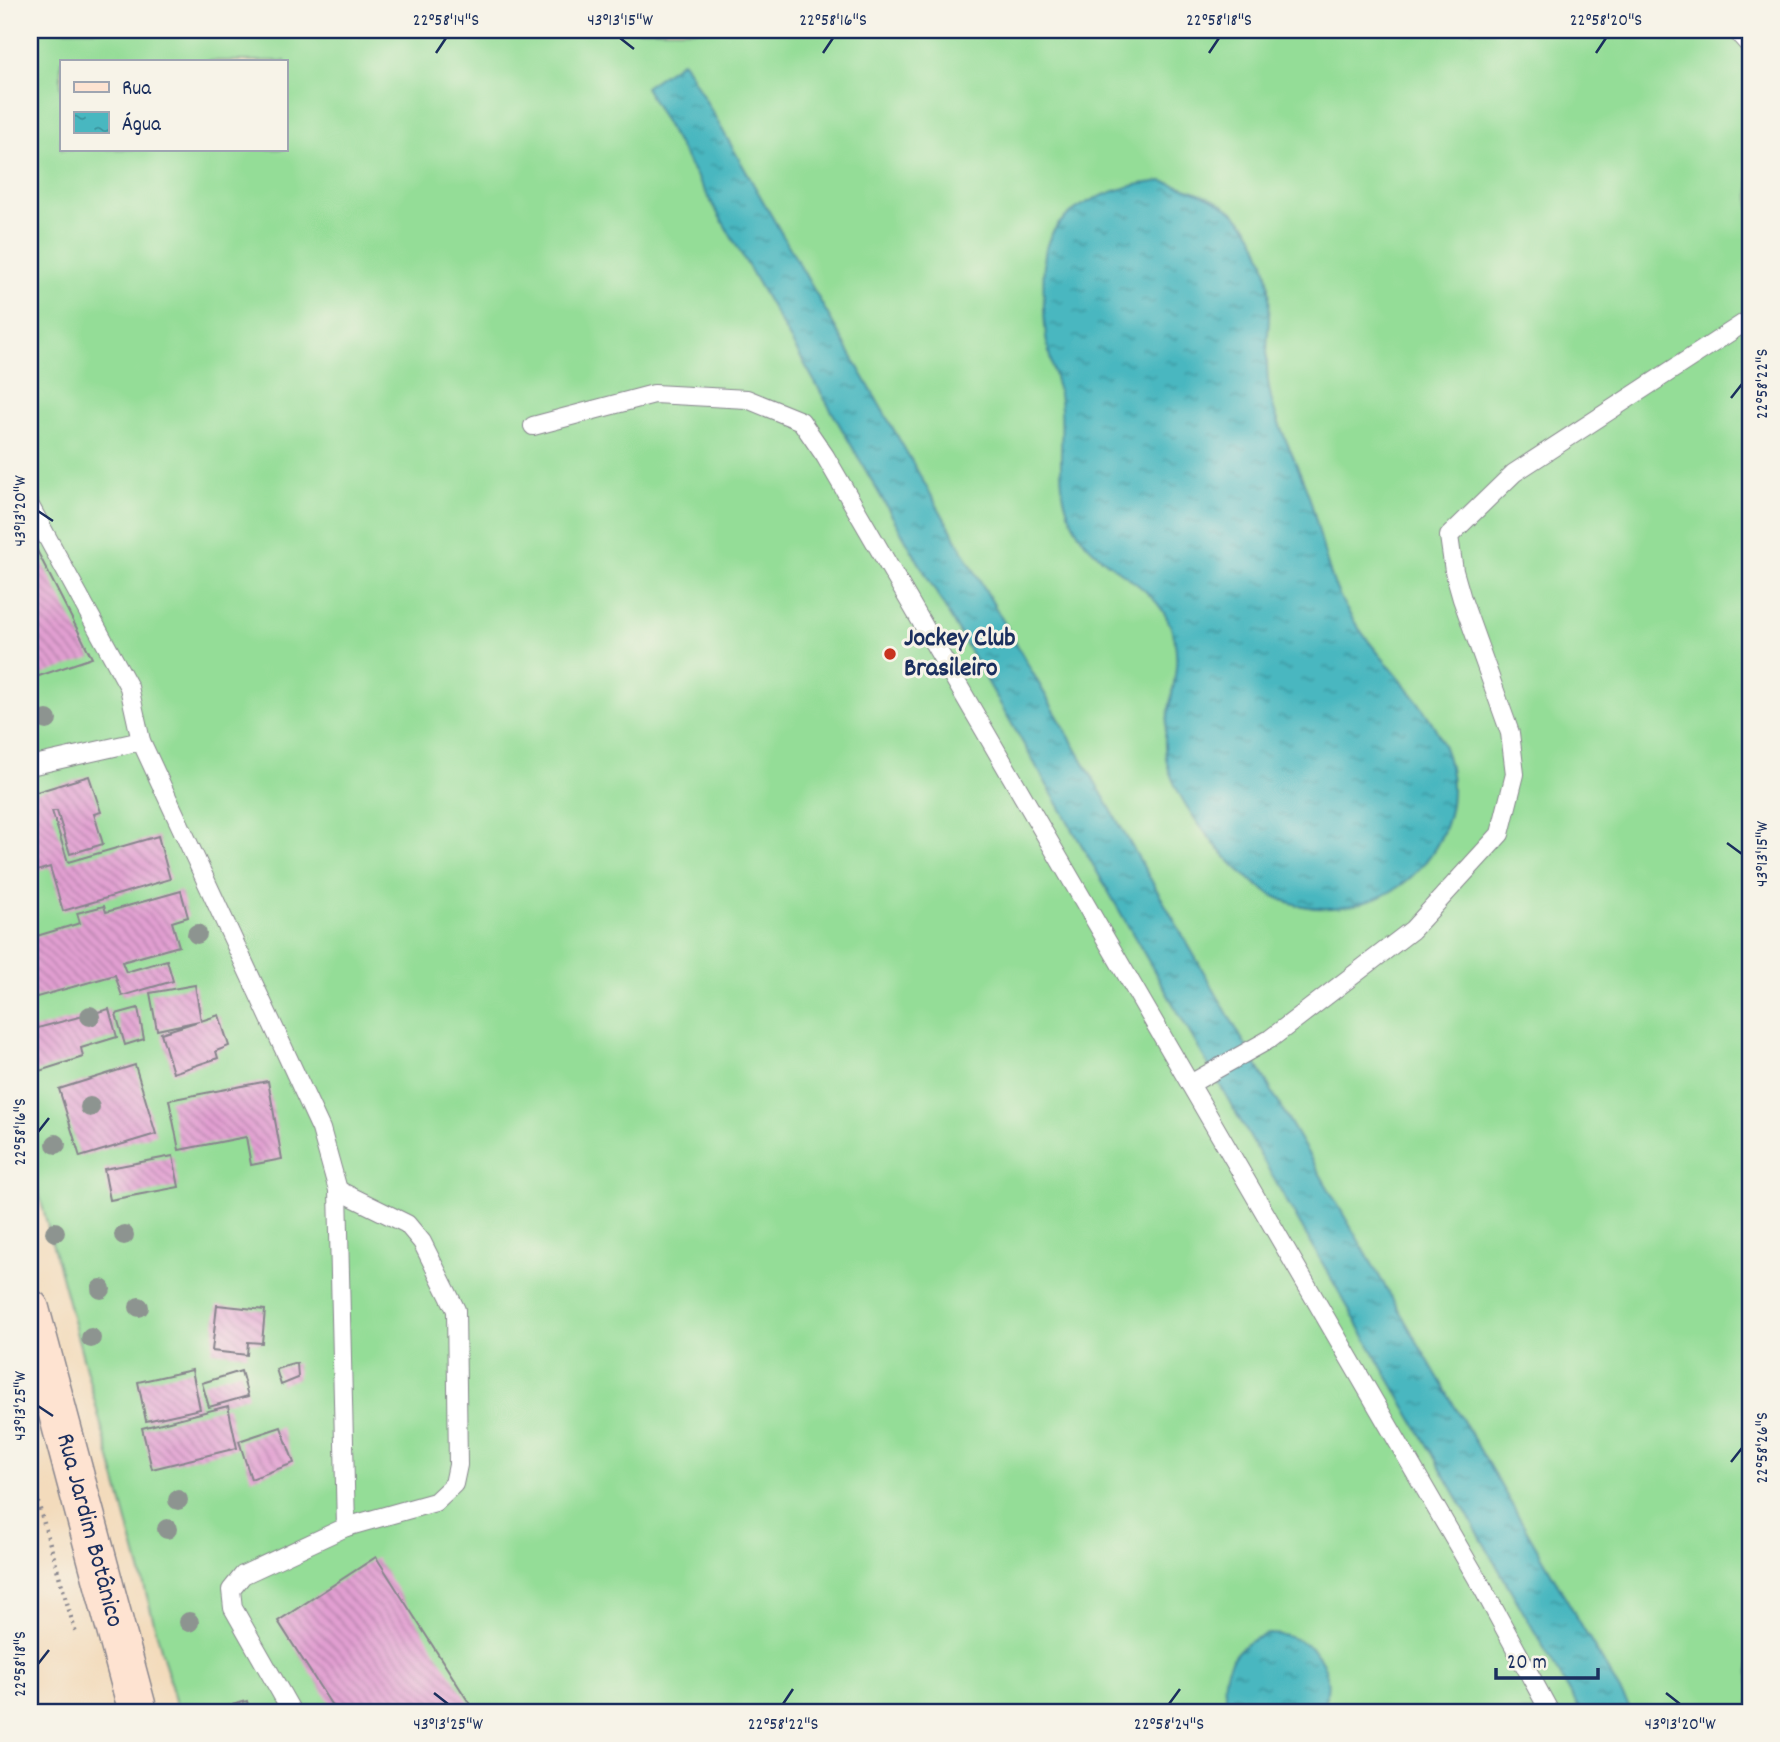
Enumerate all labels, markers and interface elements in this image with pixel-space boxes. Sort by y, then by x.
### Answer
text: 22°58'14"S [413,9,479,34]
text: 43°13'15"W [587,9,654,34]
text: 22°58'16"S [799,9,867,34]
text: 22°58'18"S [1186,9,1252,34]
text: 22°58'20"S [1570,9,1642,34]
legend [60,60,287,150]
text: Rua [122,75,152,105]
text: Água [122,111,162,141]
text: 22°58'22"S [1751,349,1776,419]
text: 43°13'20"W [9,475,34,547]
place label: Jockey Club Brasileiro [904,621,1016,688]
marker: Jockey Club Brasileiro [882,646,898,662]
text: 43°13'15"W [1751,820,1776,887]
text: 22°58'16"S [9,1098,34,1166]
text: 43°13'25"W [9,1371,34,1441]
text: 22°58'26"S [1751,1412,1776,1484]
street label: Rua Jardim Botânico [46,1429,133,1631]
text: 22°58'18"S [9,1631,34,1697]
scale bar [1496,1637,1598,1681]
text: 20 m [1507,1649,1547,1679]
text: 43°13'25"W [413,1713,483,1738]
text: 22°58'22"S [748,1713,818,1738]
text: 22°58'24"S [1134,1713,1204,1738]
text: 43°13'20"W [1644,1713,1716,1738]

